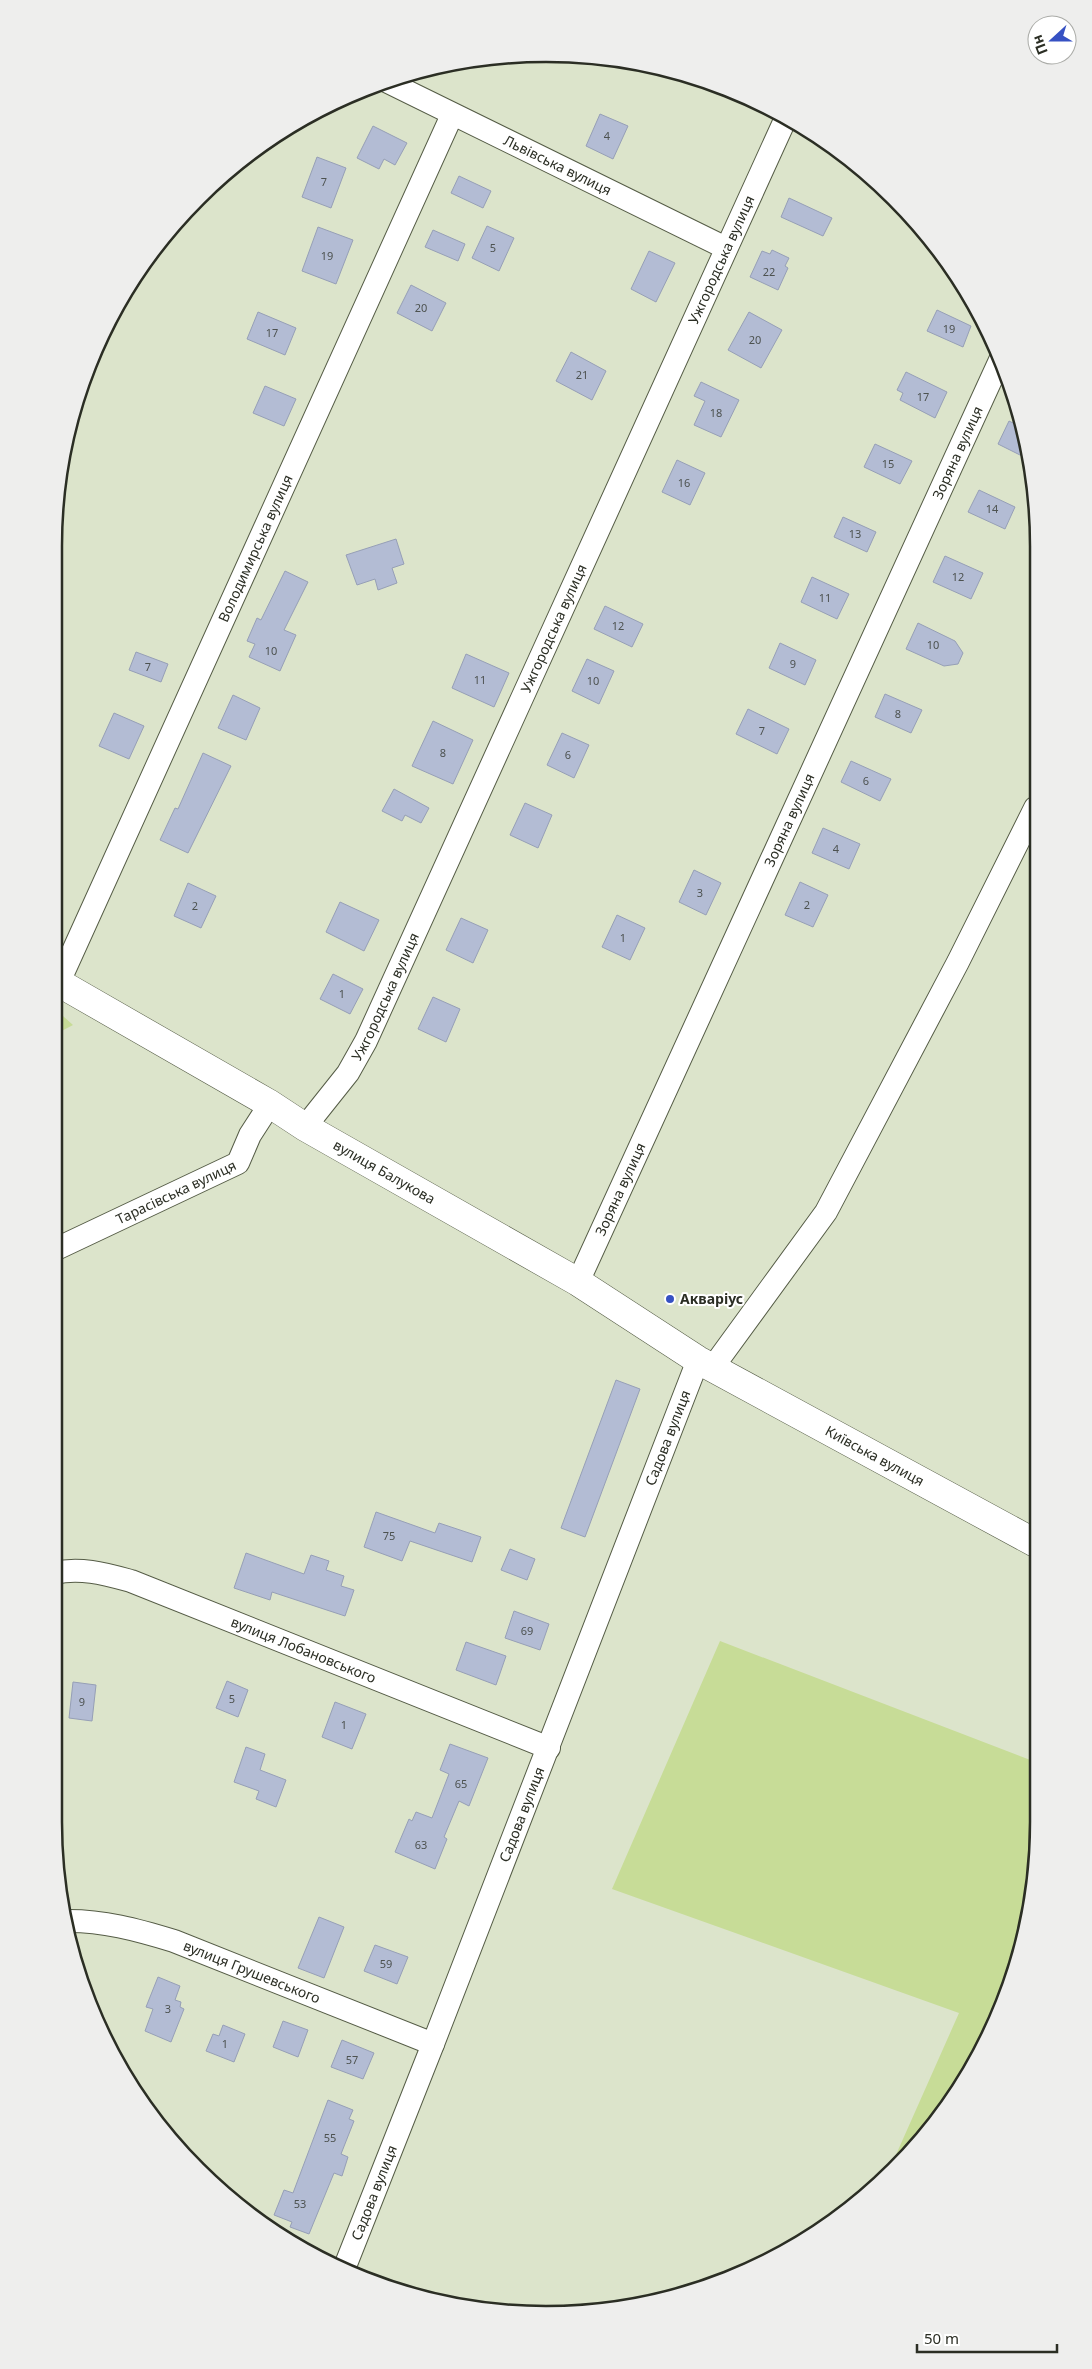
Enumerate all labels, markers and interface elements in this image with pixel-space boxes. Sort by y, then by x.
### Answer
north arrow [1027,15,1077,65]
text: Пн [1027,32,1052,58]
house number: 4 [604,128,611,143]
street label: Львівська вулиця [501,130,615,199]
house number: 7 [321,174,327,189]
street label: Ужгородська вулиця [683,192,758,327]
house number: 5 [490,240,496,255]
house number: 19 [321,248,333,263]
house number: 22 [763,264,775,279]
house number: 20 [415,300,427,315]
house number: 19 [943,321,955,336]
house number: 17 [266,325,278,340]
house number: 20 [749,332,761,347]
house number: 21 [576,367,588,382]
house number: 17 [917,389,929,404]
street label: Зоряна вулиця [928,403,987,502]
house number: 18 [710,405,722,420]
house number: 15 [882,456,894,471]
street label: Володимирська вулиця [213,471,297,625]
house number: 16 [678,475,690,490]
house number: 14 [986,501,999,516]
house number: 13 [849,526,861,541]
street label: Ужгородська вулиця [516,561,591,696]
house number: 12 [952,569,964,584]
house number: 11 [819,590,831,605]
house number: 12 [612,618,624,633]
house number: 10 [927,637,939,652]
house number: 10 [265,643,277,658]
house number: 9 [790,656,796,671]
house number: 7 [145,659,151,674]
house number: 11 [474,672,486,687]
house number: 10 [587,673,599,688]
house number: 8 [895,706,901,721]
house number: 7 [759,723,765,738]
house number: 8 [440,745,446,760]
house number: 6 [565,747,571,762]
street label: Зоряна вулиця [759,770,819,870]
house number: 6 [863,773,869,788]
house number: 4 [833,841,840,856]
house number: 3 [697,885,703,900]
house number: 2 [804,897,810,912]
house number: 2 [192,898,198,913]
street label: Ужгородська вулиця [347,930,423,1064]
house number: 1 [620,930,626,945]
house number: 1 [339,986,345,1001]
street label: вулиця Балукова [330,1135,439,1208]
street label: Зоряна вулиця [590,1139,650,1239]
street label: Тарасівська вулиця [113,1155,239,1228]
place label: Акваріус [680,1289,743,1308]
marker: Акваріус [664,1293,676,1305]
street label: Садова вулиця [640,1387,694,1488]
street label: Київська вулиця [822,1421,928,1490]
house number: 75 [383,1528,395,1543]
street label: вулиця Лобановського [228,1612,379,1687]
house number: 69 [521,1623,533,1638]
house number: 5 [229,1691,235,1706]
house number: 9 [79,1694,85,1709]
house number: 1 [341,1717,347,1732]
street label: Садова вулиця [494,1764,548,1865]
house number: 65 [455,1776,467,1791]
house number: 63 [415,1837,427,1852]
street label: вулиця Грушевського [181,1936,323,2007]
house number: 59 [380,1956,392,1971]
house number: 3 [165,2001,171,2016]
house number: 1 [222,2036,228,2051]
house number: 57 [346,2052,358,2067]
house number: 55 [324,2130,336,2145]
street label: Садова вулиця [346,2142,401,2243]
house number: 53 [294,2196,306,2211]
scale bar [917,2322,1057,2354]
text: 50 m [924,2328,959,2348]

